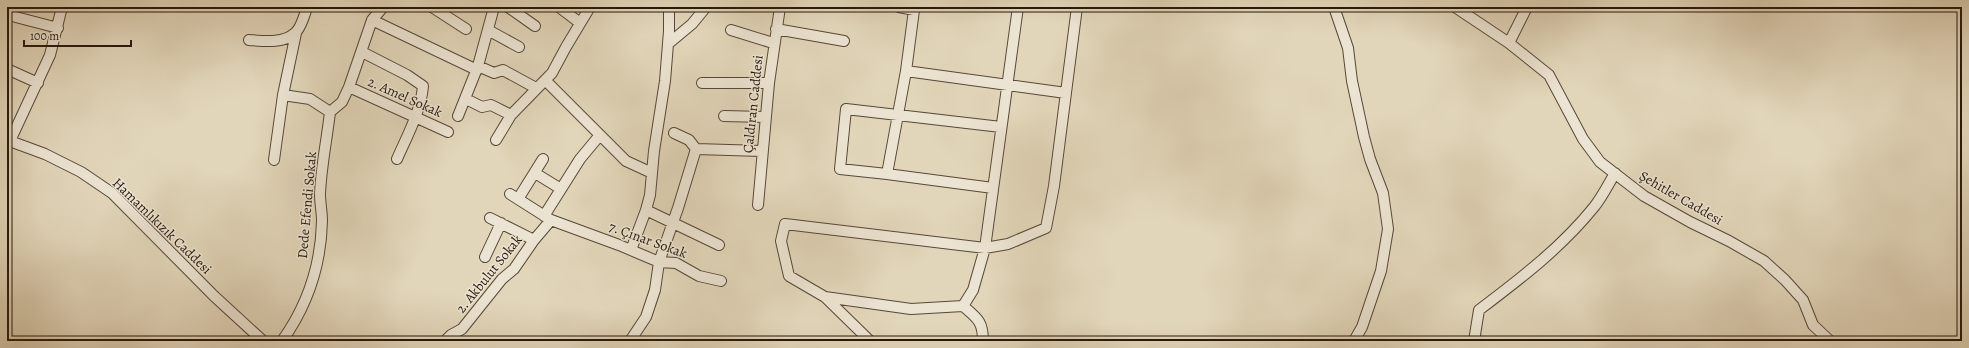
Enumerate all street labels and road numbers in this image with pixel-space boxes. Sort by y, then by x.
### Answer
street label: Çaldıran Caddesi [738,54,768,154]
street label: 2. Amel Sokak [365,72,445,122]
street label: Dede Efendi Sokak [293,151,321,259]
street label: Şehitler Caddesi [1636,166,1726,230]
street label: Hamamlıkızık Caddesi [108,174,216,278]
street label: 7. Çınar Sokak [606,217,690,263]
street label: 2. Akbulut Sokak [452,231,526,317]

